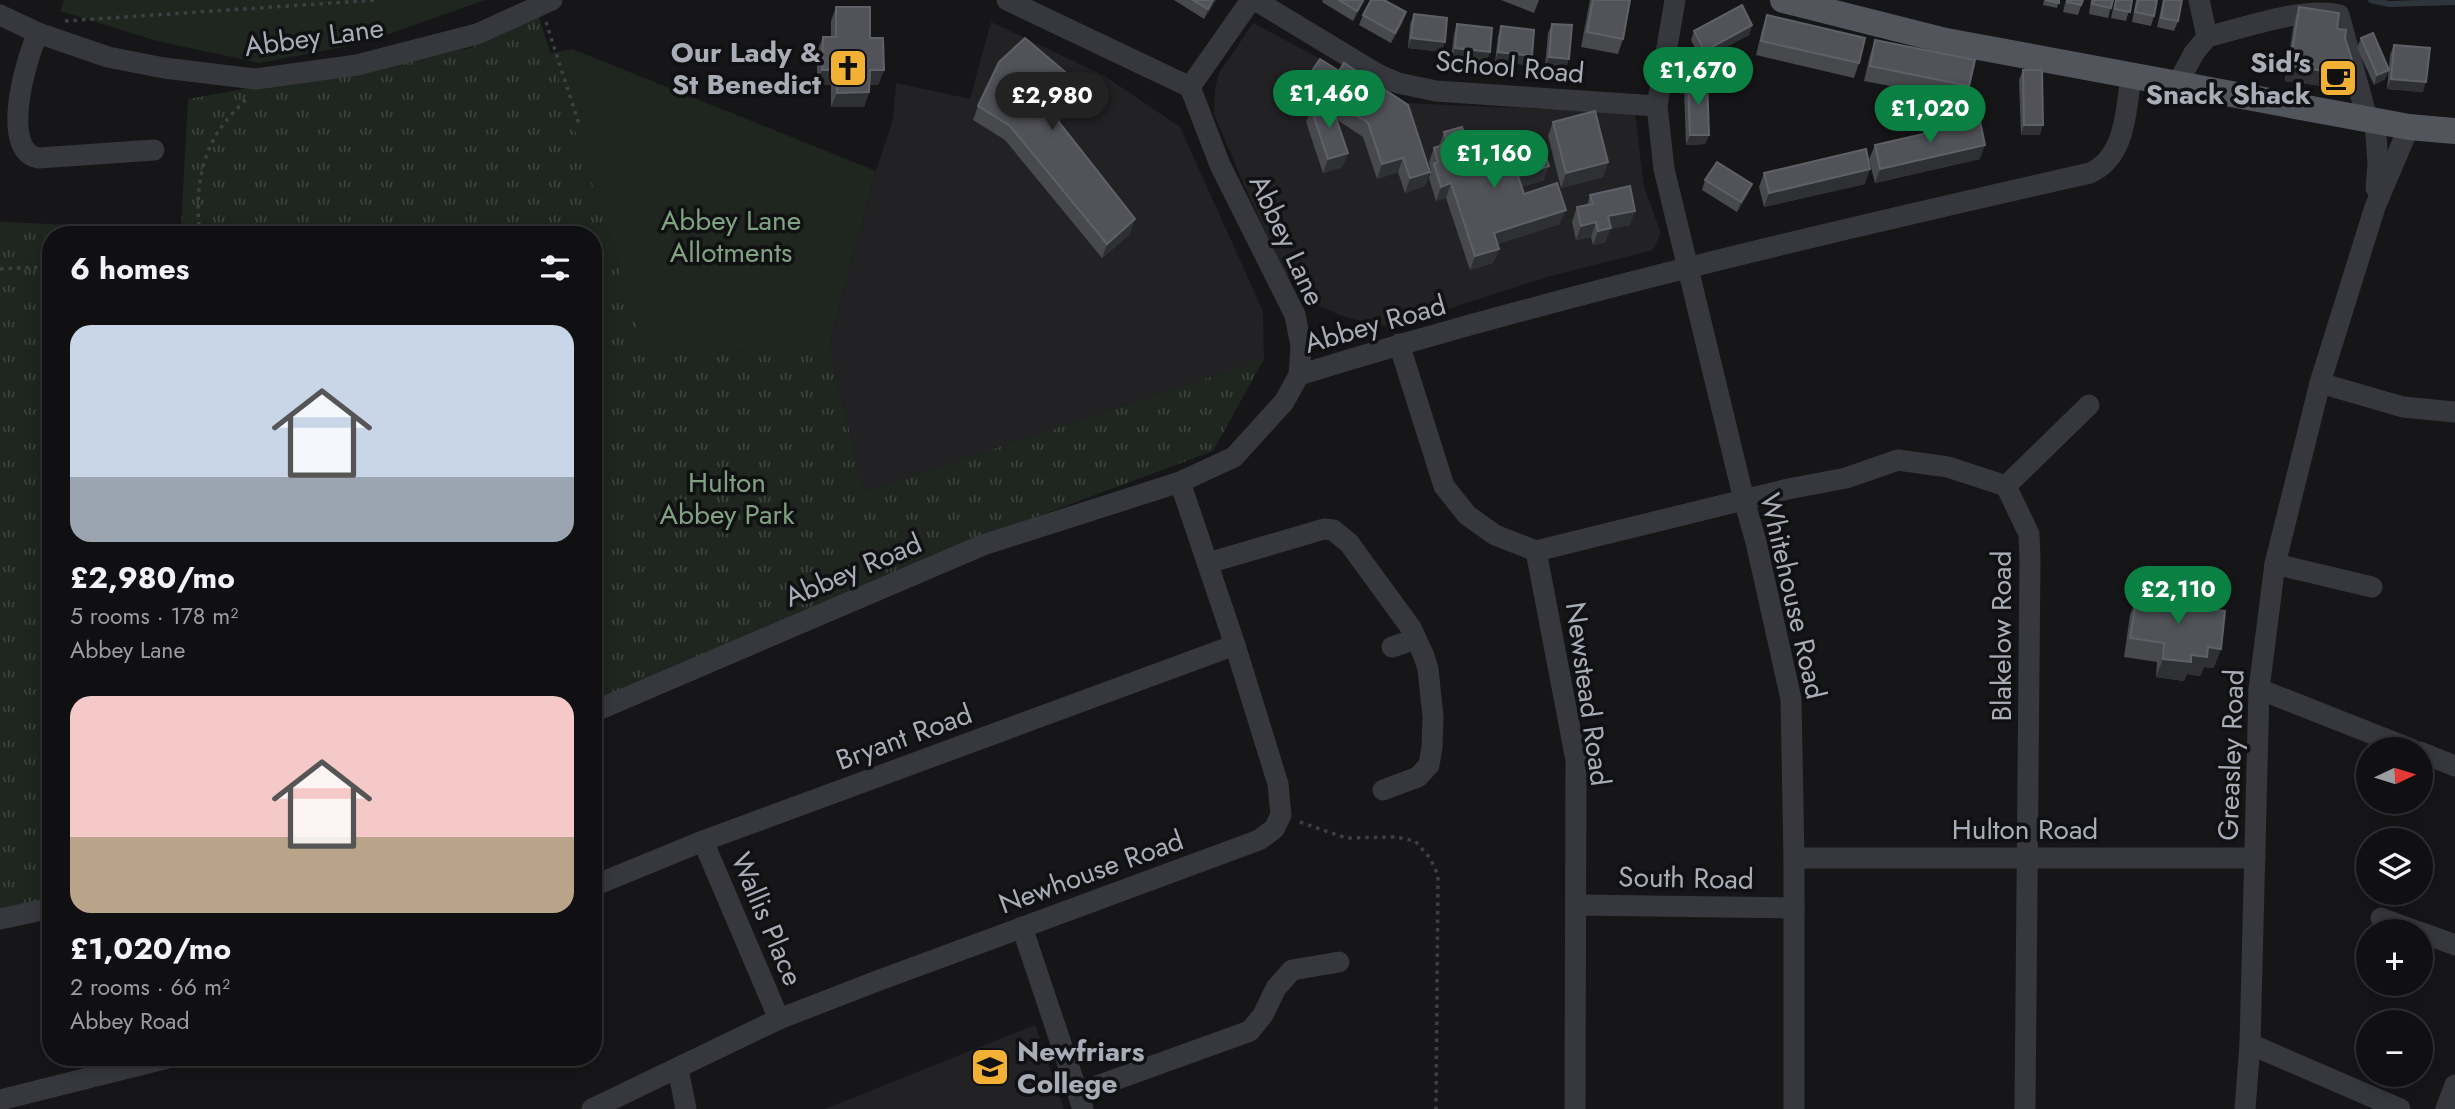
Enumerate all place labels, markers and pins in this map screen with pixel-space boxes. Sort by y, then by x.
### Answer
place label: Our Lady & St Benedict [671,32,821,105]
place label: Sid's Snack Shack [2145,42,2311,115]
church icon: Our Lady & St Benedict [827,47,869,89]
pin: £1,670 [1641,48,1755,107]
cafe icon: Sid's Snack Shack [2317,57,2359,99]
pin: £1,460 [1272,71,1386,130]
pin: £2,980 [995,72,1109,132]
pin: £1,020 [1873,86,1987,145]
pin: £1,160 [1437,130,1551,190]
pin: £2,110 [2121,566,2235,626]
place label: Newfriars College [1017,1031,1145,1104]
school or university icon: Newfriars College [969,1046,1011,1088]

